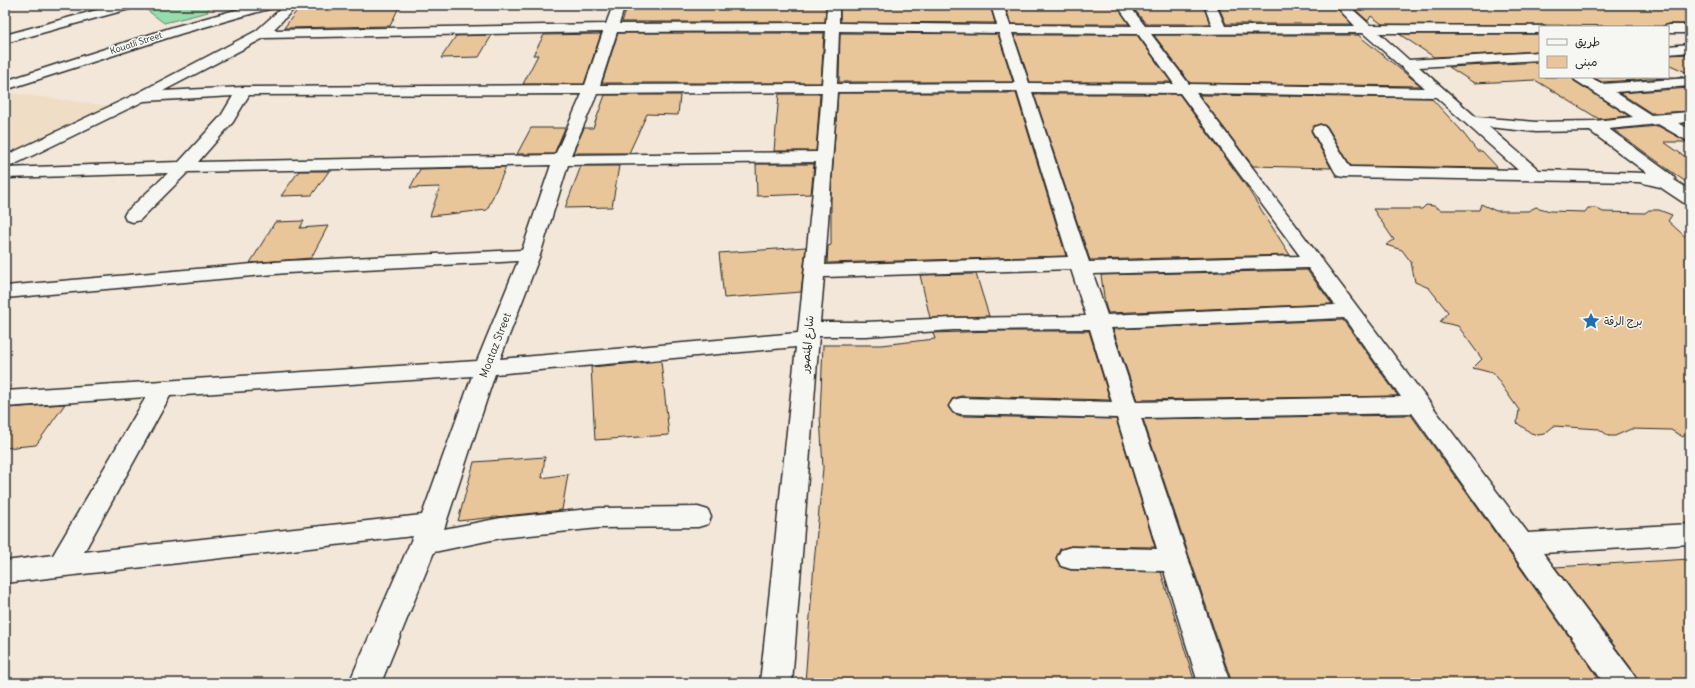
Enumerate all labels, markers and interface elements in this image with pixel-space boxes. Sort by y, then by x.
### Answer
legend [1539,26,1669,78]
street label: Kouatli Street [108,29,163,56]
text: طريق [1575,34,1600,49]
text: مبنى [1575,54,1598,70]
street label: Moataz Street [476,310,514,379]
place icon: برج الرقة [1581,311,1601,331]
place label: برج الرقة [1604,314,1642,329]
street label: شارع المنصور [797,315,818,374]

